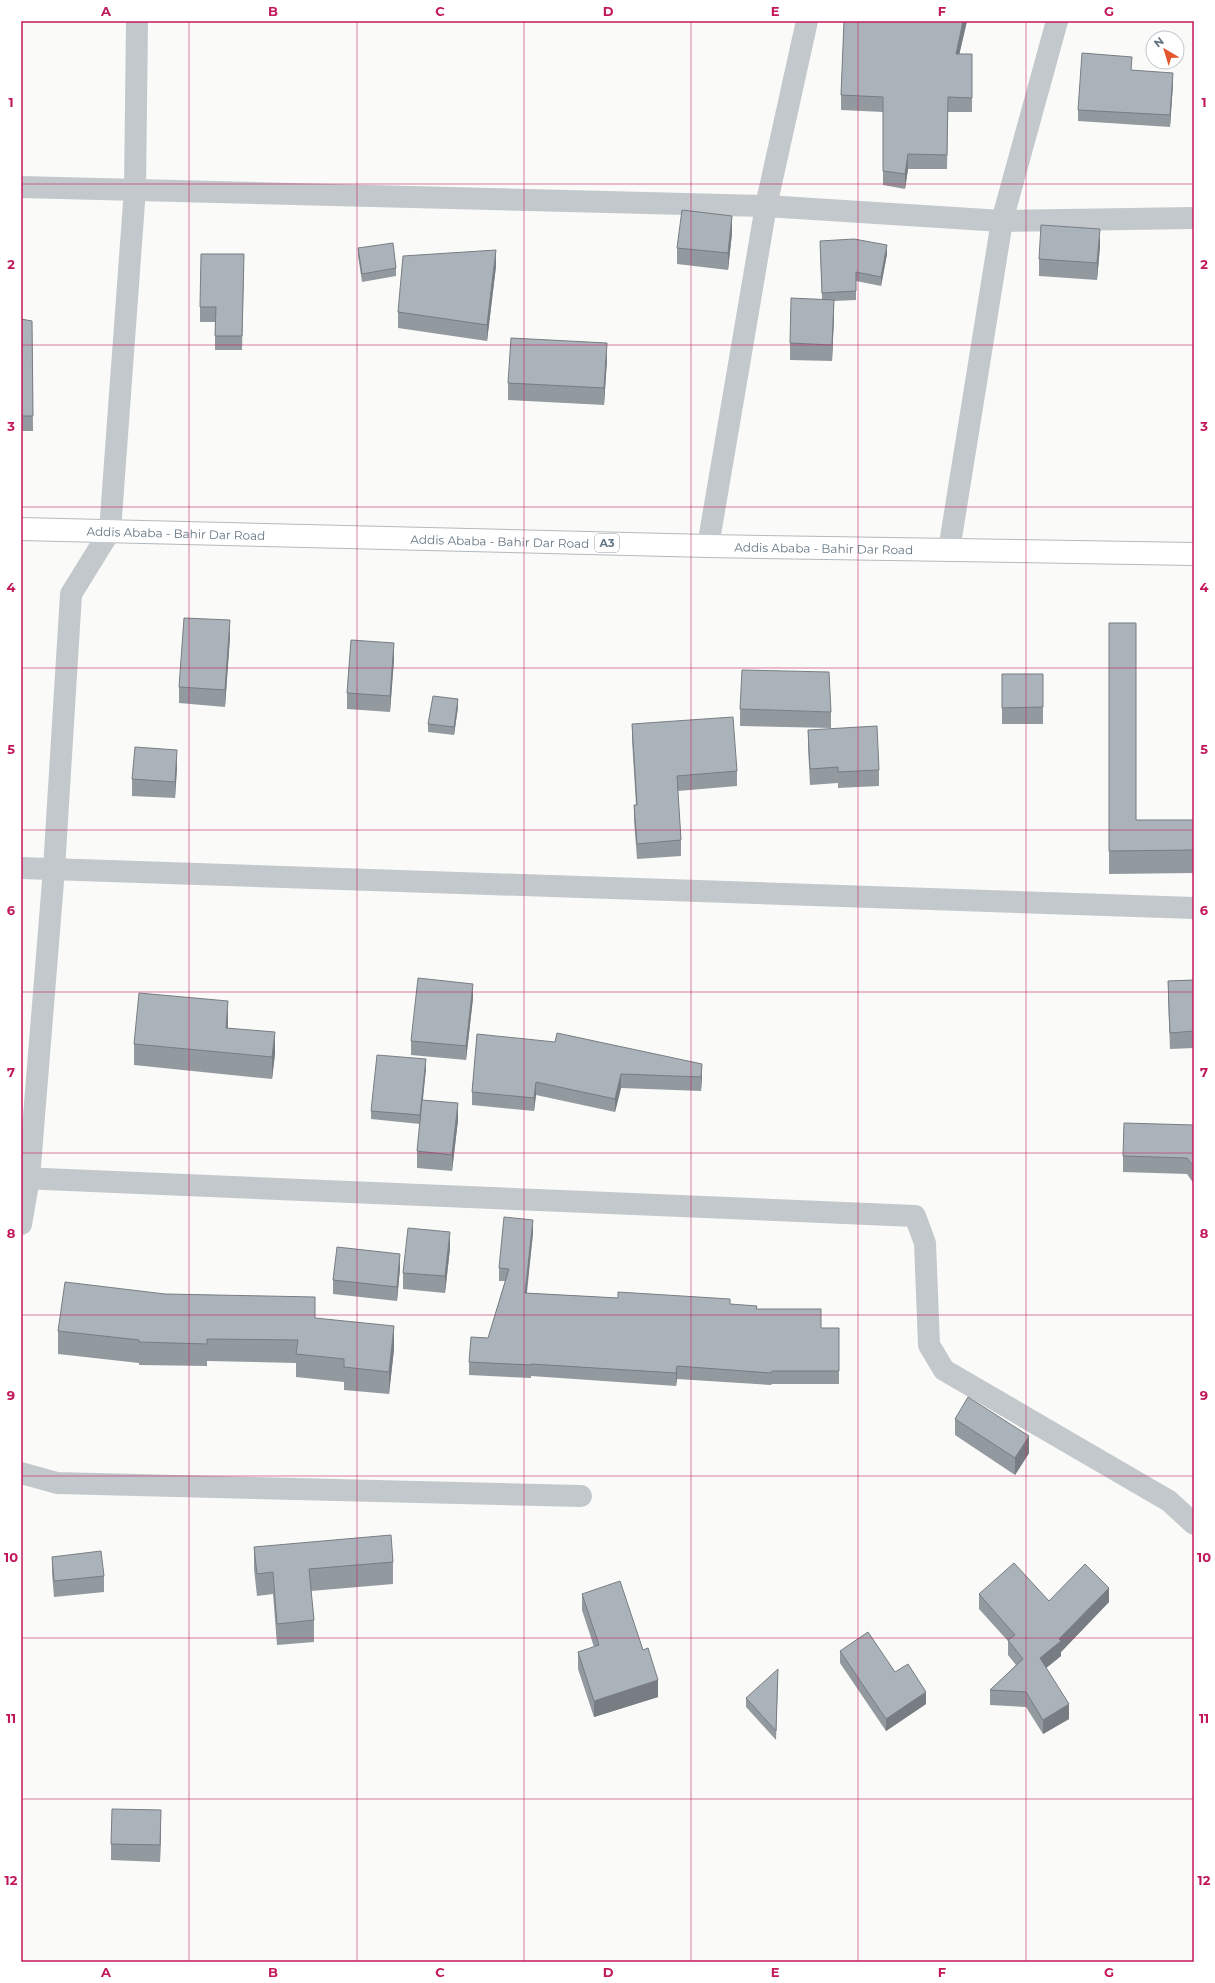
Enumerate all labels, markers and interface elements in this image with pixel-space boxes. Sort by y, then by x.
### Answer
text: A [100,3,112,19]
text: B [268,3,278,19]
text: C [435,3,445,19]
text: D [603,3,614,19]
text: E [771,3,780,19]
text: F [938,3,946,19]
text: G [1104,3,1114,19]
north arrow [1145,30,1185,70]
text: N [1151,34,1167,50]
text: 1 [8,94,14,110]
text: 1 [1201,94,1207,110]
text: 2 [7,256,15,272]
text: 2 [1200,256,1208,272]
text: 3 [6,418,15,434]
text: 3 [1199,418,1208,434]
street label: Addis Ababa - Bahir Dar Road [86,523,266,543]
street label: Addis Ababa - Bahir Dar Road [410,531,589,551]
road number: A3 [595,534,619,552]
street label: Addis Ababa - Bahir Dar Road [734,539,913,557]
text: 4 [7,579,16,595]
text: 4 [1200,579,1209,595]
text: 5 [7,741,15,757]
text: 5 [1200,741,1208,757]
text: 6 [7,902,16,918]
text: 6 [1200,902,1209,918]
text: 7 [7,1064,15,1080]
text: 7 [1200,1064,1208,1080]
text: 8 [7,1225,16,1241]
text: 8 [1200,1225,1209,1241]
text: 9 [7,1387,15,1403]
text: 9 [1200,1387,1208,1403]
text: 10 [4,1549,18,1565]
text: 10 [1197,1549,1211,1565]
text: 11 [6,1710,16,1726]
text: 11 [1199,1710,1209,1726]
text: 12 [5,1872,18,1888]
text: 12 [1198,1872,1211,1888]
text: A [100,1964,112,1980]
text: B [268,1964,278,1980]
text: C [435,1964,445,1980]
text: D [603,1964,614,1980]
text: E [771,1964,780,1980]
text: F [938,1964,946,1980]
text: G [1104,1964,1114,1980]

